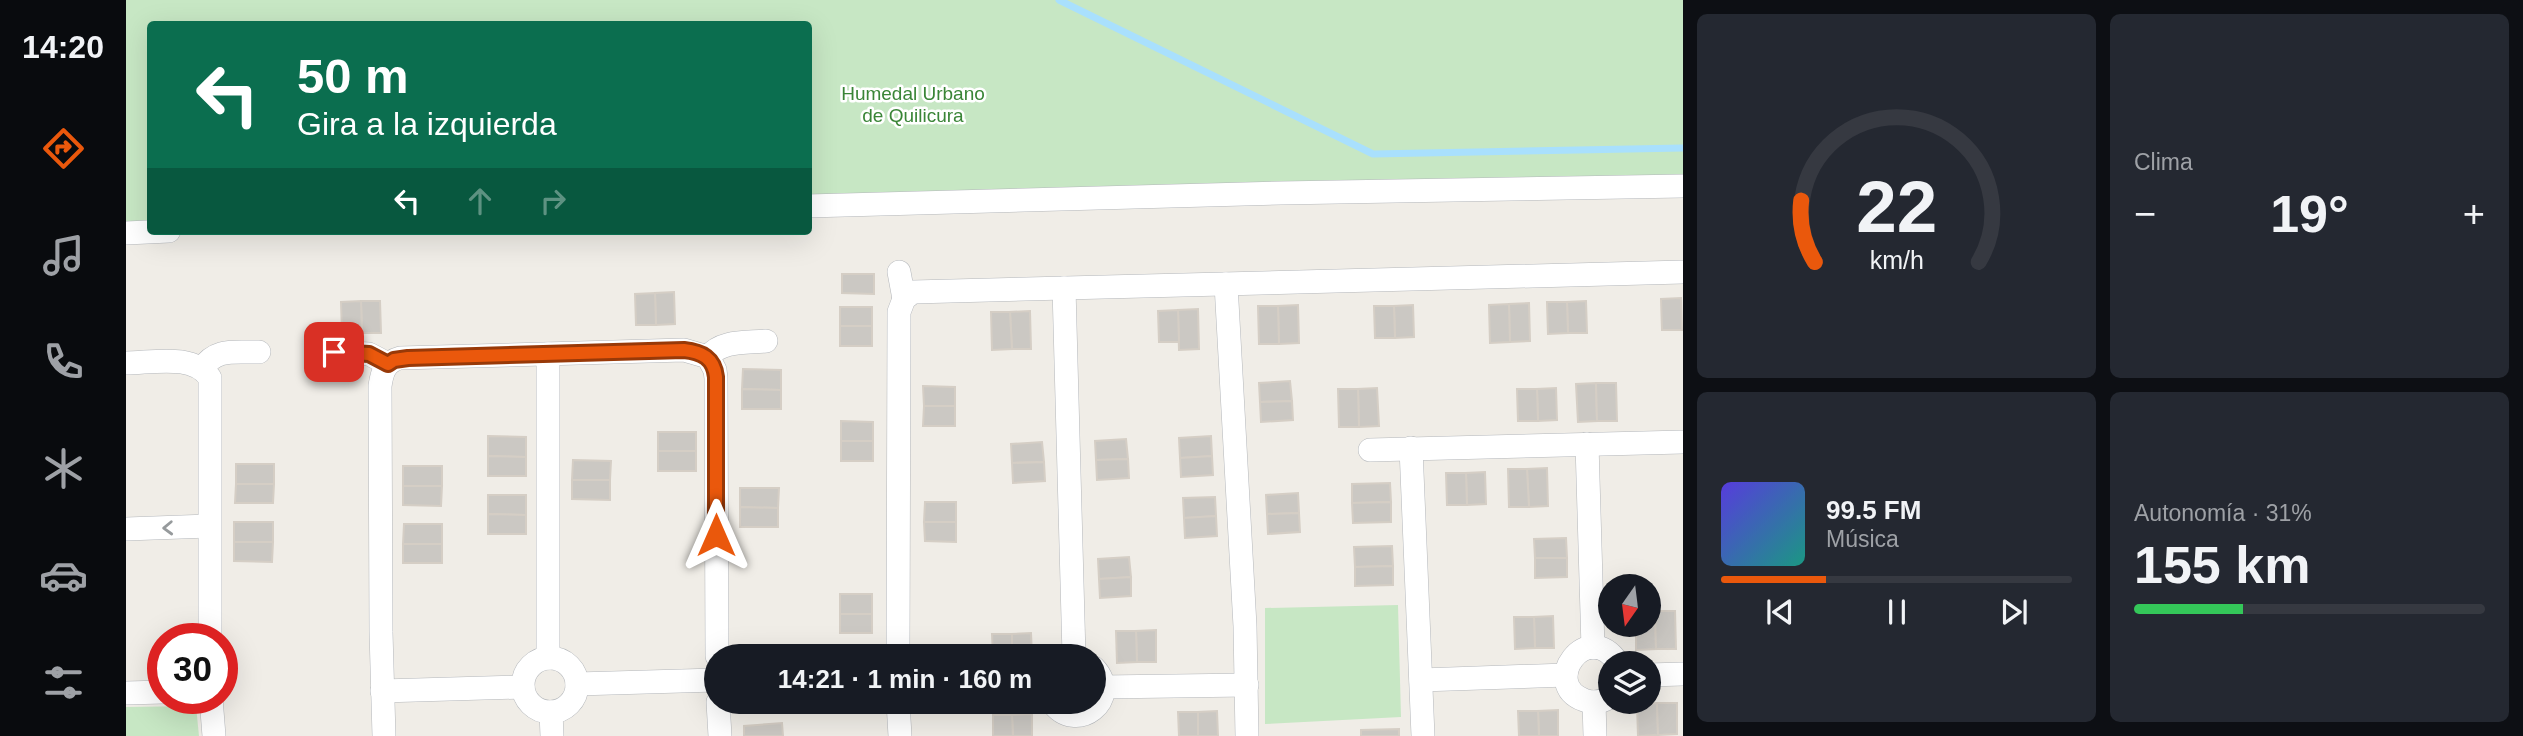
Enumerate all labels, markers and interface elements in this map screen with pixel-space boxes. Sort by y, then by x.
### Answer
text: 14:20 [22,29,104,65]
icon: left [182,49,273,140]
text: 50 m [297,49,409,103]
park label: Humedal Urbano de Quilicura [841,83,985,126]
text: Gira a la izquierda [297,106,557,142]
icon: directions [39,124,88,173]
text: Clima [2134,149,2193,175]
text: 22 [1856,166,1937,247]
icon: left [388,182,426,220]
icon: ahead [461,182,499,220]
icon: right [534,182,572,220]
text: 19° [2270,185,2349,243]
text: − [2134,193,2156,235]
text: + [2463,193,2485,235]
icon: music [39,231,88,280]
text: km/h [1869,246,1924,274]
pin [304,322,364,382]
icon: arrive [315,333,353,371]
icon: phone [39,337,88,386]
icon: climate [39,444,88,493]
text: 99.5 FM [1826,495,1921,525]
position arrow [679,498,753,572]
text: Autonomía · 31% [2134,500,2312,526]
one-way arrow [162,520,173,535]
text: Música [1826,526,1899,552]
text: 155 km [2134,536,2310,594]
icon: car [39,551,88,600]
north arrow [1598,574,1661,637]
map controls [1598,574,1661,714]
icon: previous [1761,593,1799,631]
icon: pause [1878,593,1916,631]
icon: next [1995,593,2033,631]
speed limit sign: 30 [147,623,238,714]
button: layers [1598,651,1661,714]
icon: filters [39,658,88,707]
text: 14:21 · 1 min · 160 m [778,664,1032,694]

